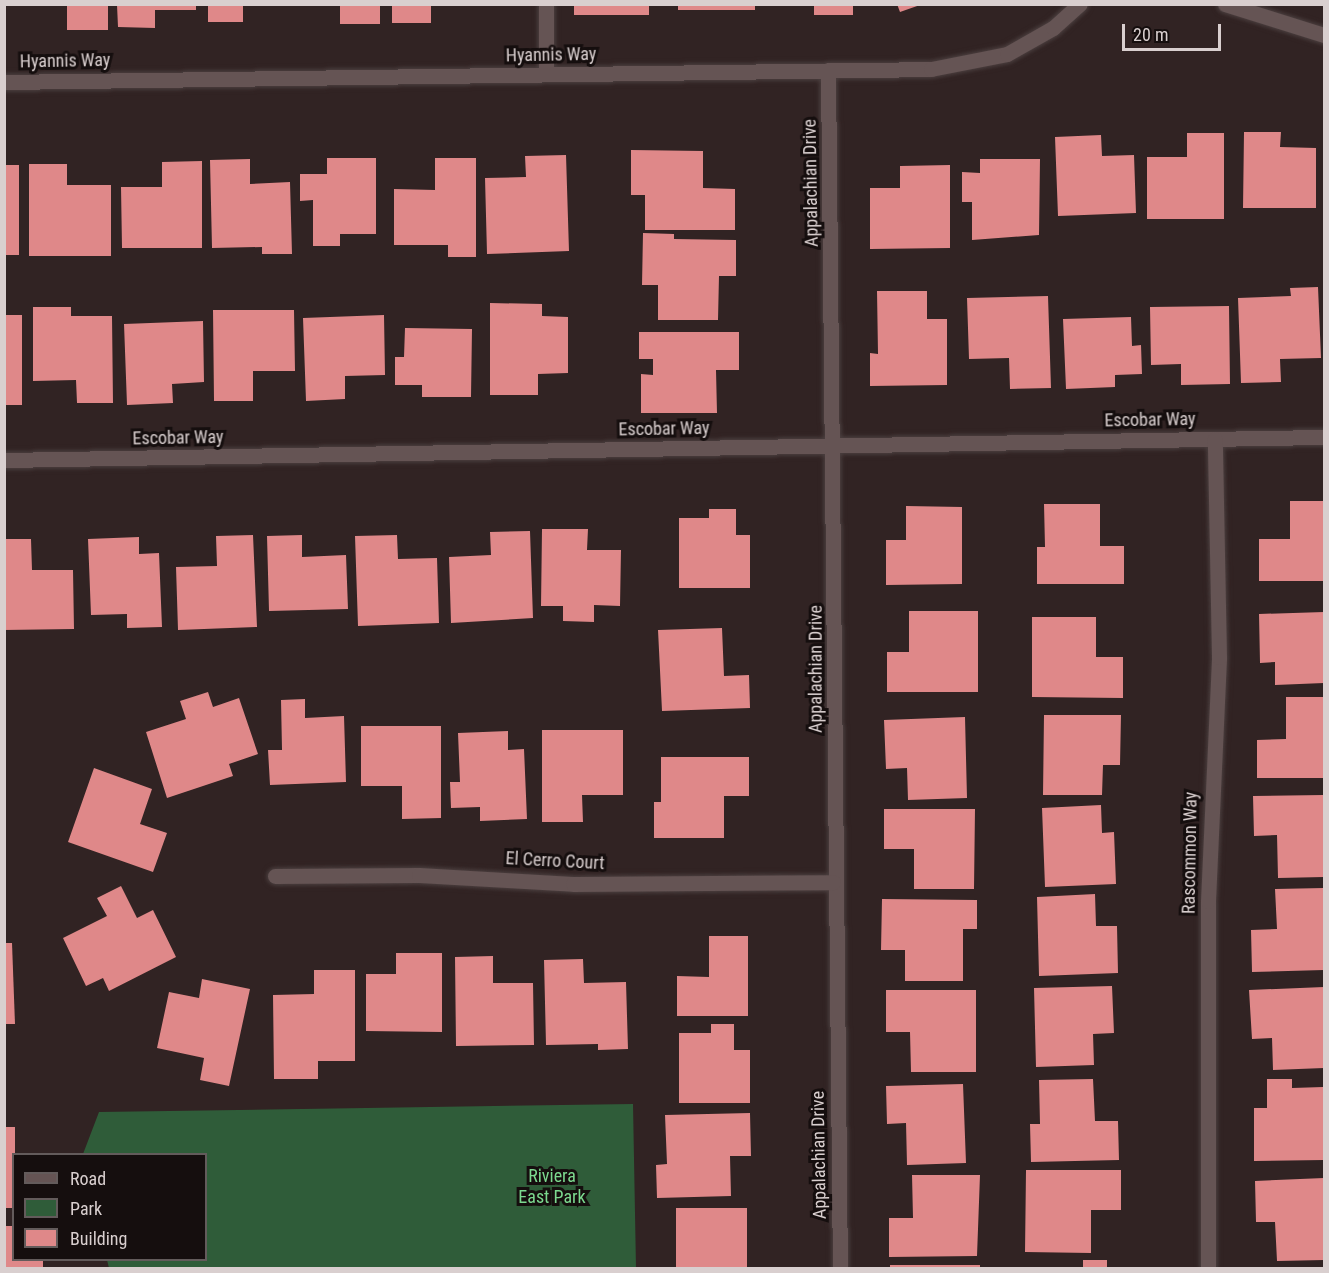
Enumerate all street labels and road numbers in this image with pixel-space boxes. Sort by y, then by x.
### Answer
street label: Hyannis Way [506,43,596,67]
street label: Hyannis Way [20,49,110,73]
street label: Appalachian Drive [799,119,823,247]
street label: Escobar Way [1104,408,1196,432]
street label: Escobar Way [618,417,710,441]
street label: Escobar Way [132,426,224,450]
street label: Appalachian Drive [805,605,827,733]
street label: Rascommon Way [1178,792,1202,914]
street label: El Cerro Court [505,848,605,874]
street label: Appalachian Drive [807,1091,831,1219]

